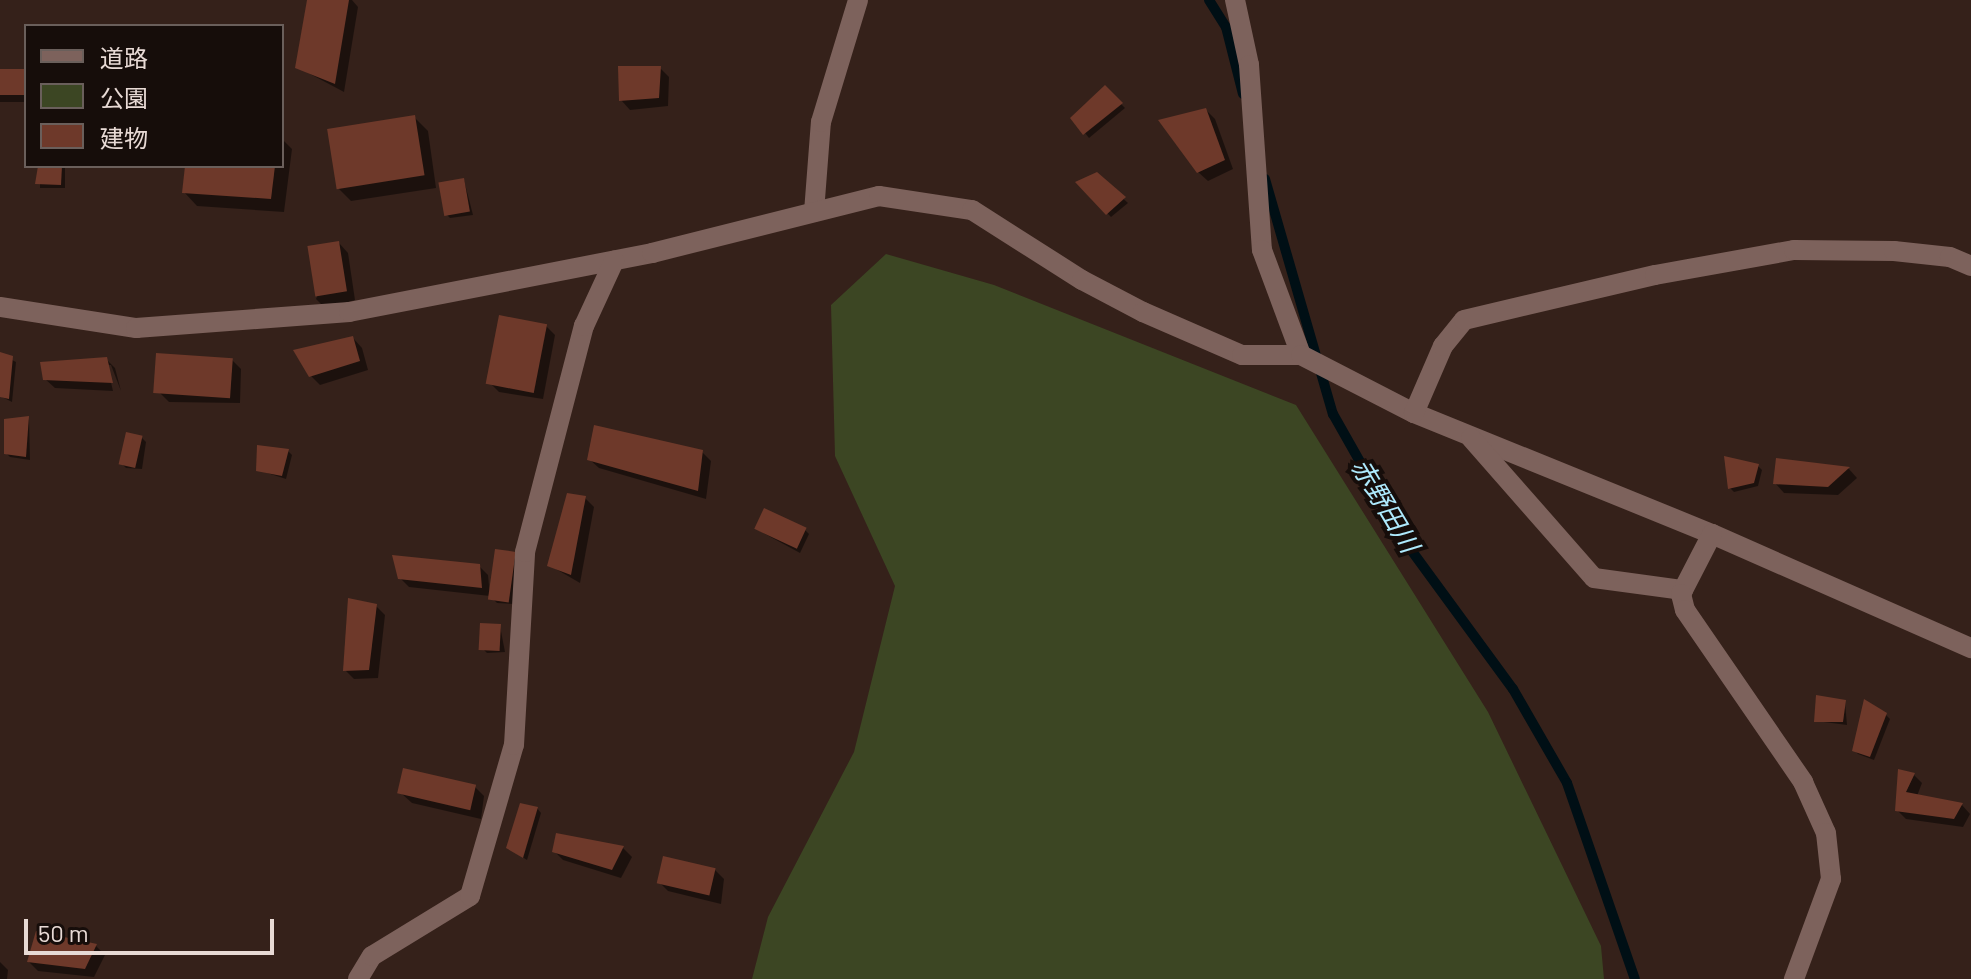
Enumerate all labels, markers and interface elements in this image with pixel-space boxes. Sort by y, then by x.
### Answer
legend [24,24,284,168]
text: 道路 [100,43,148,72]
text: 公園 [100,83,148,112]
text: 建物 [100,123,148,152]
water label: 赤野田川 [1346,452,1426,558]
scale bar [28,903,278,953]
text: 50 m [38,918,89,947]

